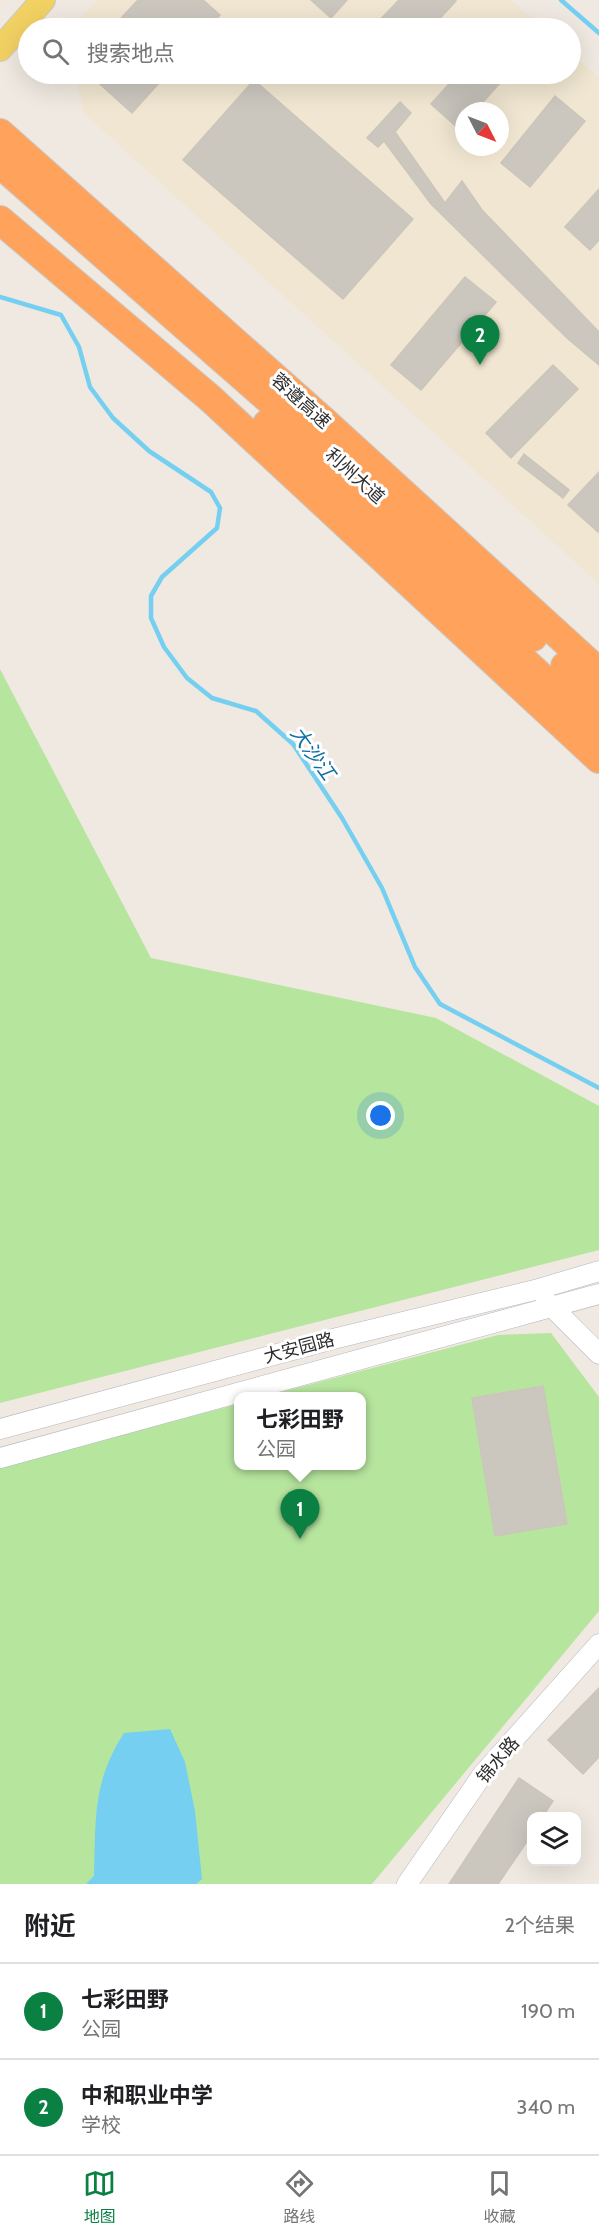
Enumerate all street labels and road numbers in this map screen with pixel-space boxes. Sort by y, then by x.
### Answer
street label: 蓉遵高速 [267,369,335,433]
street label: 利州大道 [321,444,389,508]
street label: 大安园路 [261,1328,337,1368]
street label: 锦水路 [472,1732,524,1788]

